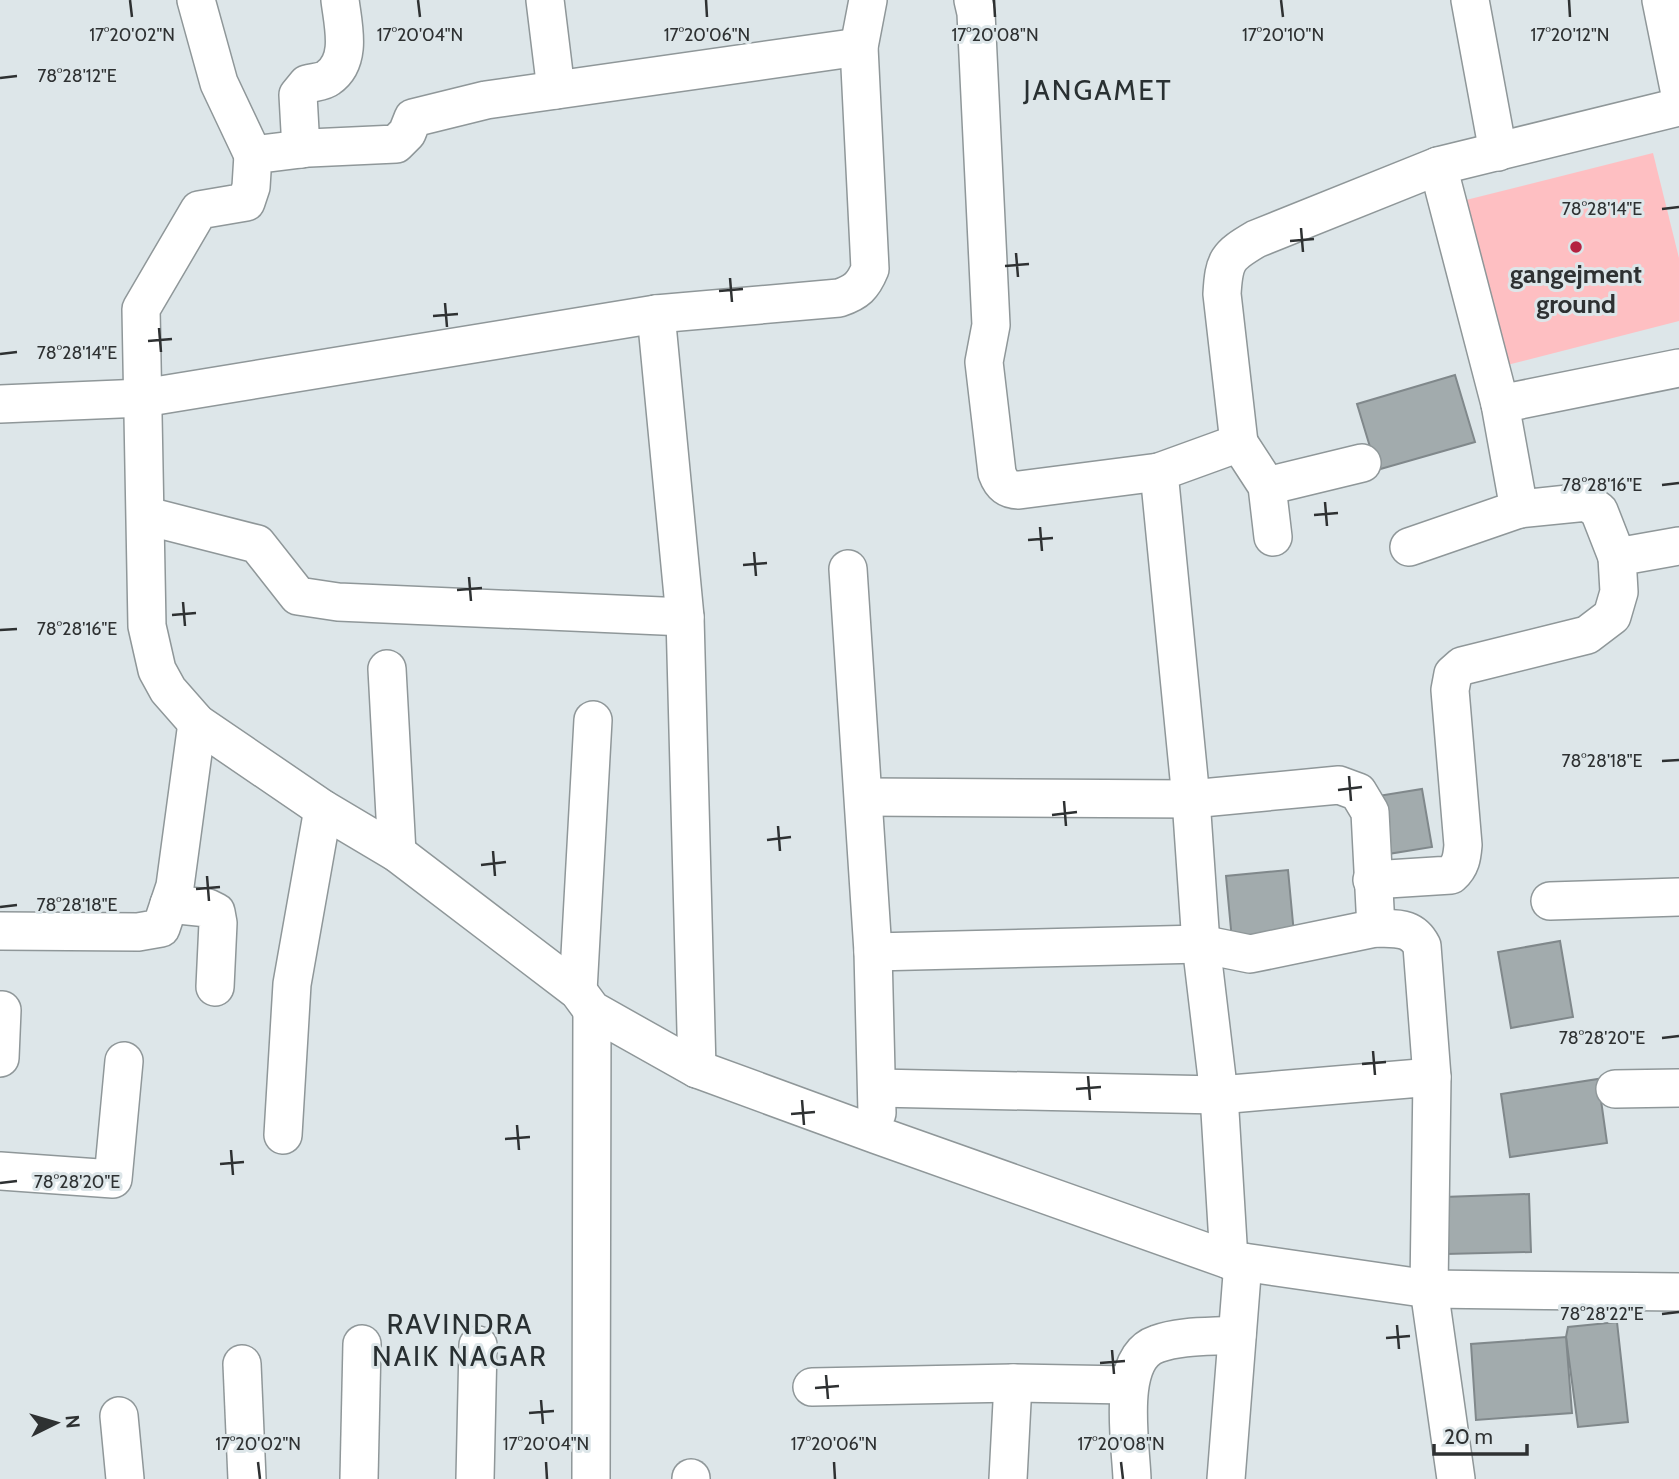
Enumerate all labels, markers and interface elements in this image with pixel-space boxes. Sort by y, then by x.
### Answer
text: 17°20'02"N [89,24,175,46]
text: 17°20'04"N [377,24,463,46]
text: 17°20'06"N [664,24,750,46]
text: 17°20'08"N [951,24,1039,46]
text: 17°20'10"N [1242,24,1324,46]
text: 17°20'12"N [1530,24,1610,46]
text: 78°28'12"E [37,65,117,87]
district label: JANGAMET [1022,73,1173,107]
text: 78°28'14"E [1562,198,1642,220]
marker: gangejment ground [1568,239,1584,255]
place label: gangejment ground [1510,258,1642,320]
text: 78°28'14"E [37,342,117,364]
text: 78°28'16"E [1562,474,1642,496]
text: 78°28'16"E [37,618,117,640]
text: 78°28'18"E [1561,750,1643,772]
text: 78°28'18"E [36,894,118,916]
text: 78°28'20"E [1559,1027,1645,1049]
text: 78°28'20"E [34,1171,120,1193]
text: 78°28'22"E [1560,1303,1644,1325]
district label: RAVINDRA NAIK NAGAR [372,1307,548,1373]
north arrow [21,1388,91,1458]
scale bar [1434,1412,1527,1456]
text: N [60,1414,84,1429]
text: 20 m [1444,1424,1493,1449]
text: 17°20'02"N [215,1433,301,1455]
text: 17°20'04"N [503,1433,589,1455]
text: 17°20'06"N [791,1433,877,1455]
text: 17°20'08"N [1077,1433,1165,1455]

